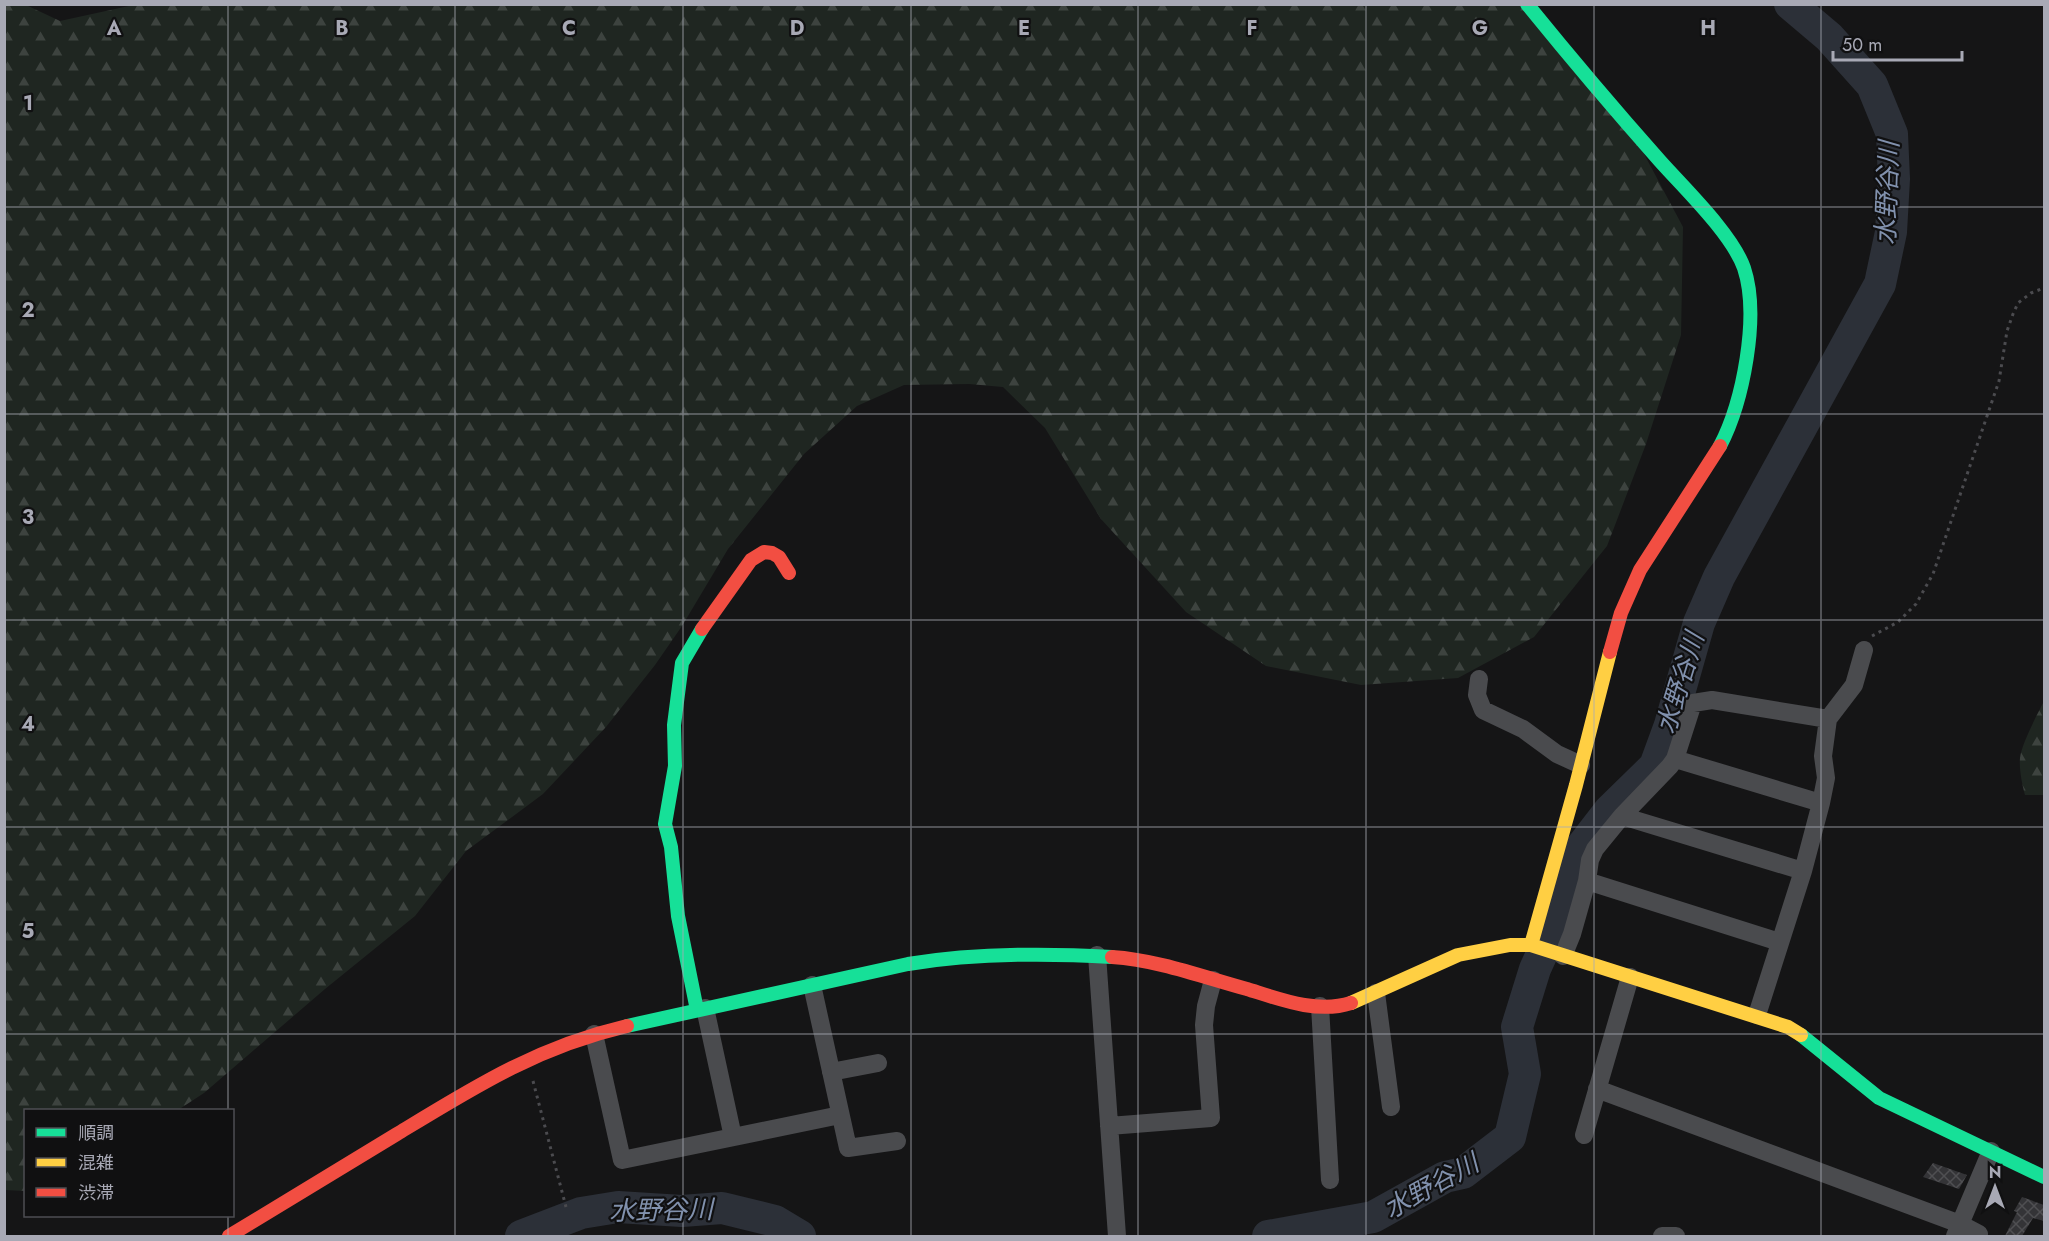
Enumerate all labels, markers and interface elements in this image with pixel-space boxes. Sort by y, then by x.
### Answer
text: A [106,14,122,43]
text: B [335,14,349,43]
text: C [562,14,576,43]
text: D [790,14,804,43]
text: E [1018,14,1030,43]
text: F [1246,14,1258,43]
text: G [1472,14,1488,43]
text: H [1700,14,1716,43]
scale bar [1833,24,1962,62]
text: 50 m [1842,32,1882,58]
text: 1 [23,89,33,118]
water label: 水野谷川 [1866,137,1908,246]
text: 2 [21,296,35,325]
text: 3 [22,503,34,532]
water label: 水野谷川 [1647,625,1714,738]
text: 4 [21,710,35,739]
text: 5 [22,917,35,946]
legend [24,1109,234,1217]
text: 順調 [78,1120,114,1146]
water label: 水野谷川 [1376,1143,1488,1228]
text: 混雑 [78,1150,114,1176]
north arrow [1965,1157,2025,1217]
text: N [1989,1161,2001,1184]
text: 渋滞 [78,1180,114,1206]
water label: 水野谷川 [609,1190,716,1230]

